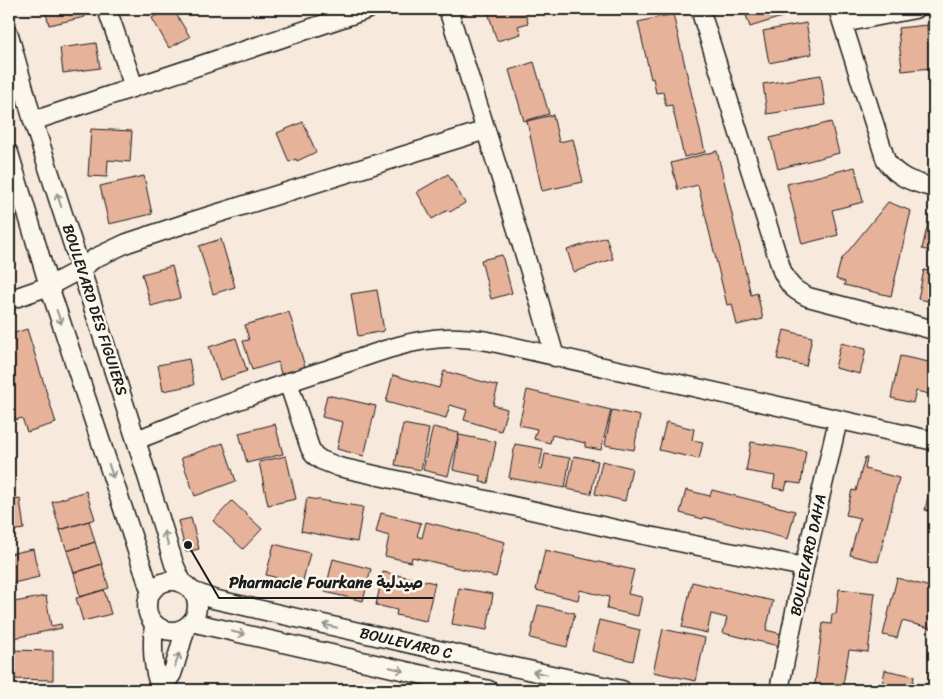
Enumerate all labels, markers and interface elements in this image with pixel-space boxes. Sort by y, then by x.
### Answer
one-way arrow [54,192,63,208]
street label: BOULEVARD DES FIGUIERS [55,221,135,400]
one-way arrow [55,309,65,325]
one-way arrow [107,463,117,479]
street label: BOULEVARD DAHA [782,492,834,618]
one-way arrow [160,531,170,547]
callout: Pharmacie Fourkane صيدلية [219,567,433,598]
text: Pharmacie Fourkane صيدلية [229,568,423,597]
street label: BOULEVARD C [357,620,455,666]
one-way arrow [323,621,339,630]
one-way arrow [230,629,246,638]
one-way arrow [172,652,182,668]
one-way arrow [388,665,404,674]
one-way arrow [532,668,548,677]

